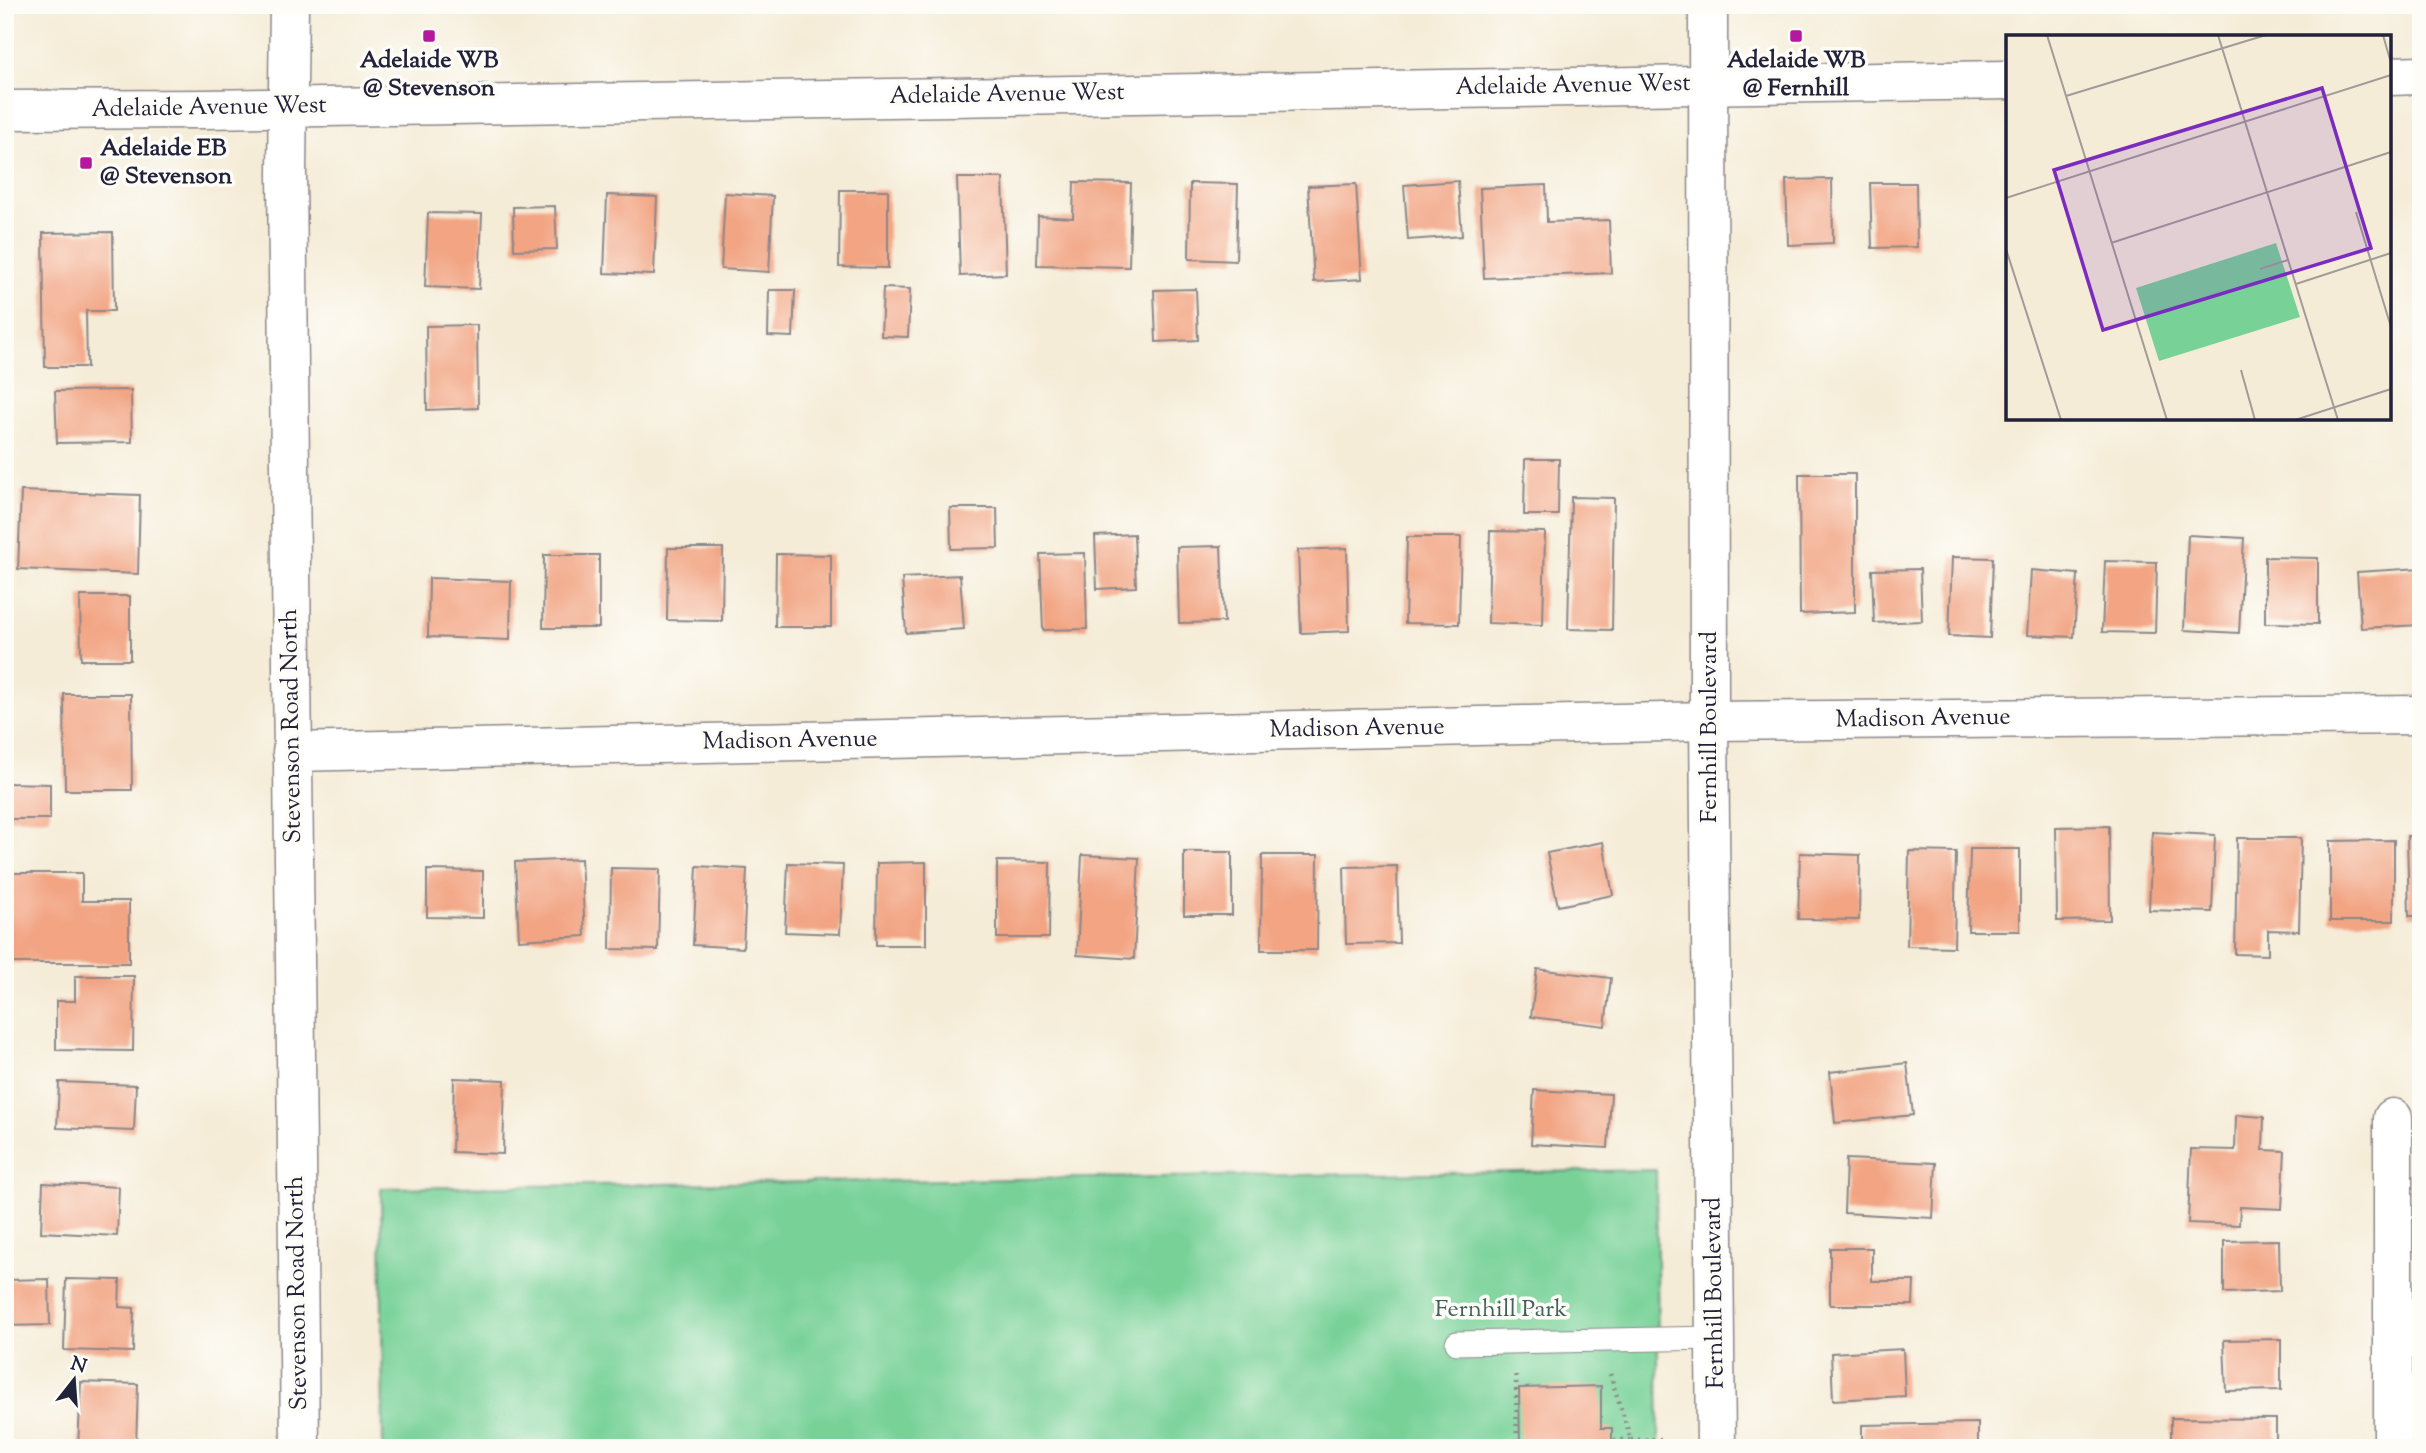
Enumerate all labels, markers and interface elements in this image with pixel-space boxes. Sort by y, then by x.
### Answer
marker: Adelaide WB @ Stevenson [421,28,437,44]
marker: Adelaide WB @ Fernhill [1788,28,1804,44]
inset map [2006,35,2391,420]
place label: Adelaide WB @ Stevenson [360,44,498,106]
place label: Adelaide WB @ Fernhill [1727,44,1865,106]
street label: Adelaide Avenue West [1455,67,1691,105]
street label: Adelaide Avenue West [889,76,1125,114]
street label: Adelaide Avenue West [91,89,327,127]
place label: Adelaide EB @ Stevenson [100,132,233,194]
marker: Adelaide EB @ Stevenson [78,155,94,171]
street label: Stevenson Road North [273,608,311,844]
street label: Fernhill Boulevard [1693,631,1727,823]
street label: Madison Avenue [1835,700,2011,738]
street label: Madison Avenue [1269,710,1445,748]
street label: Madison Avenue [702,722,878,760]
street label: Stevenson Road North [279,1175,317,1411]
street label: Fernhill Boulevard [1696,1196,1734,1389]
park label: Fernhill Park [1435,1293,1567,1327]
north arrow [38,1344,108,1414]
text: N [67,1351,89,1381]

